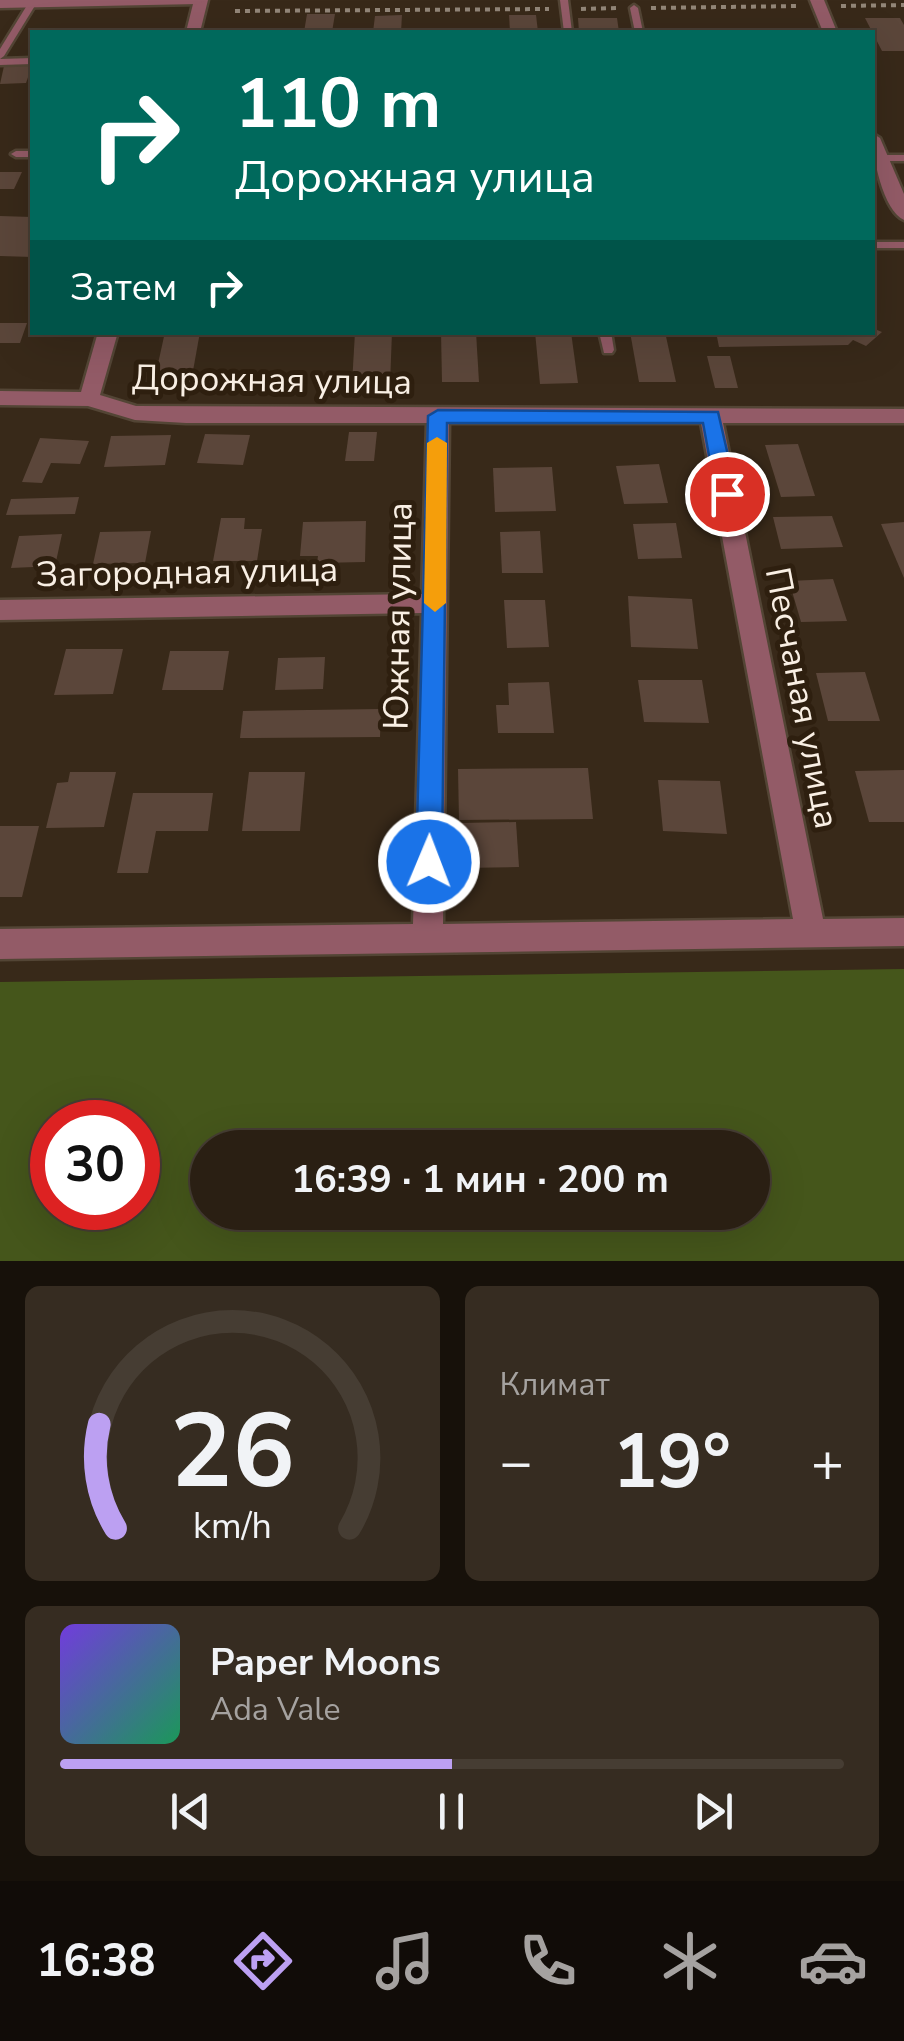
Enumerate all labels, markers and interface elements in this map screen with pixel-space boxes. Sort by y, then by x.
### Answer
text: 110 m [235,56,441,152]
icon: right [70,70,200,200]
text: Дорожная улица [235,147,595,208]
icon: right [197,260,252,315]
text: Затем [70,262,177,313]
street label: Дорожная улица [132,354,412,406]
pin [685,452,770,537]
icon: arrive [700,467,755,522]
street label: Южная улица [373,502,423,730]
street label: Загородная улица [35,546,339,598]
street label: Песчаная улица [754,563,850,833]
position arrow [377,810,481,914]
speed limit sign: 30 [30,1100,160,1230]
text: 16:39 · 1 мин · 200 m [291,1154,669,1205]
text: Климат [500,1363,610,1406]
text: 26 [170,1381,295,1523]
text: 19° [613,1411,731,1513]
text: − [500,1425,533,1500]
text: + [811,1425,844,1500]
text: km/h [193,1502,272,1551]
text: Paper Moons [210,1637,441,1688]
text: Ada Vale [210,1688,341,1731]
icon: previous [163,1784,218,1839]
icon: pause [424,1784,479,1839]
icon: next [686,1784,741,1839]
icon: directions [228,1926,298,1996]
icon: music [370,1926,440,1996]
icon: phone [513,1926,583,1996]
icon: climate [655,1926,725,1996]
icon: car [798,1926,868,1996]
text: 16:38 [36,1931,155,1992]

